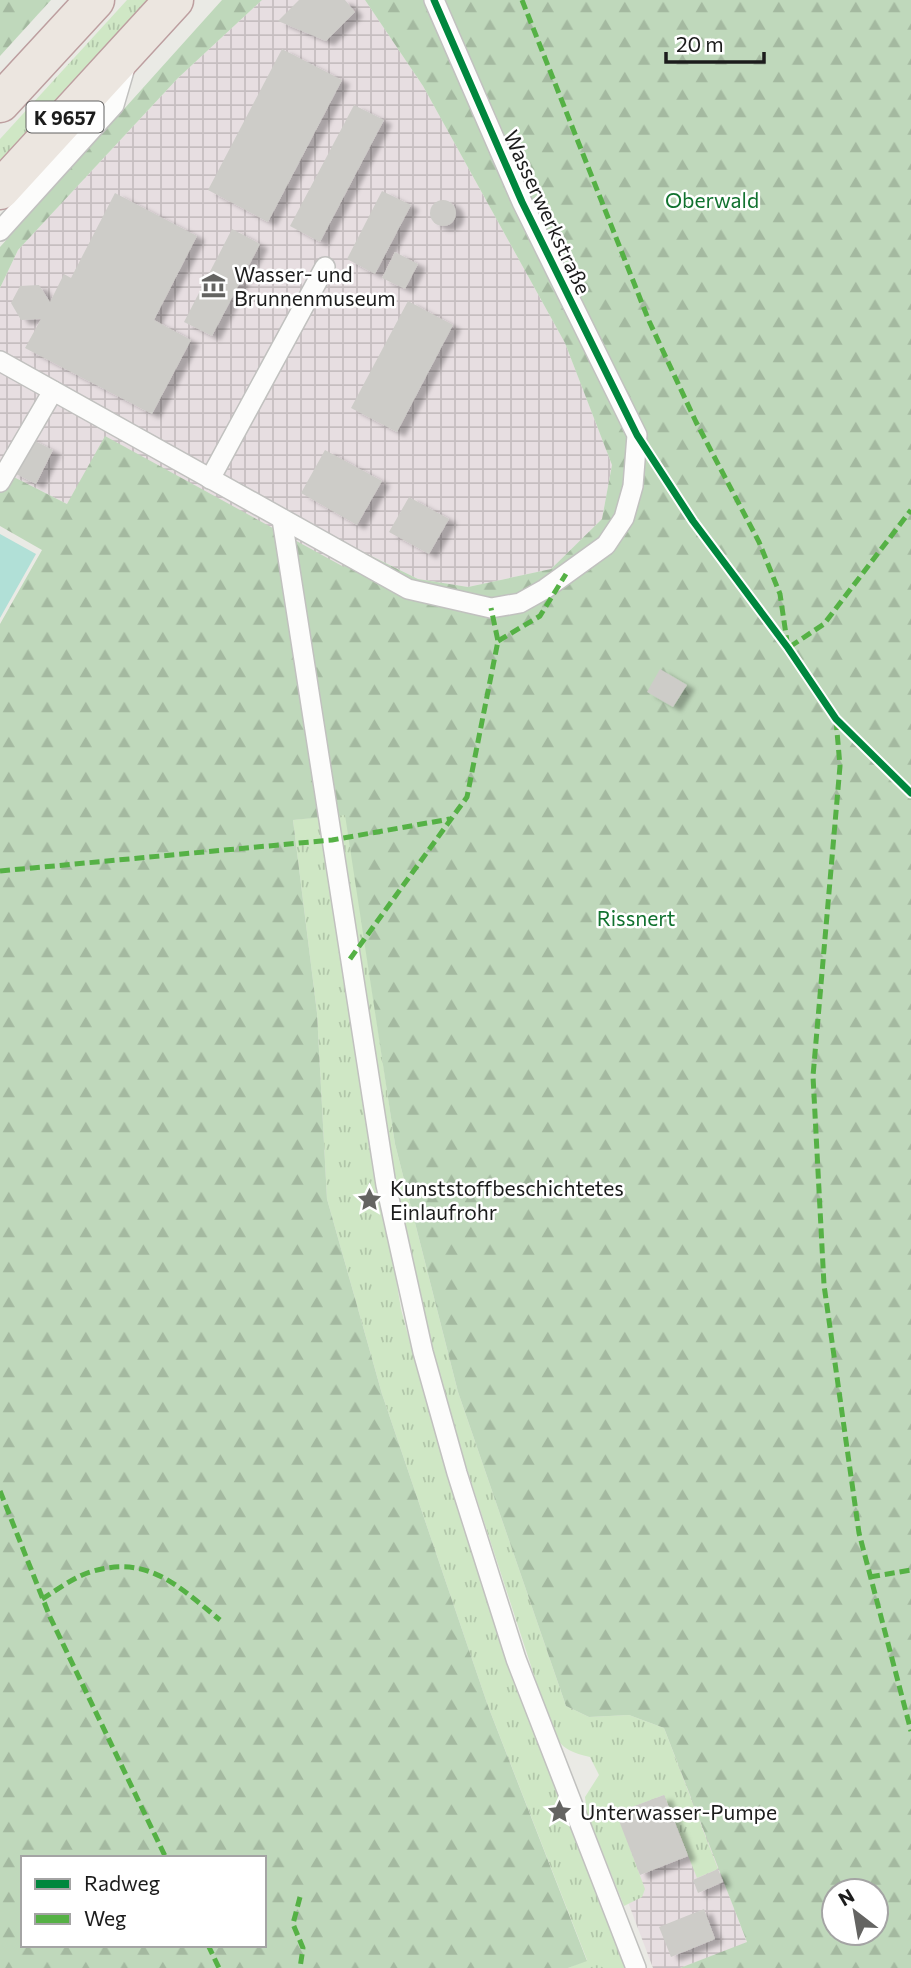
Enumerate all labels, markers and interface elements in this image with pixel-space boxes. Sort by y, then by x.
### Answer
scale bar [666,21,764,65]
text: 20 m [676,31,724,56]
road number: K 9657 [27,102,104,132]
street label: Wasserwerkstraße [499,126,597,298]
park label: Oberwald [665,187,759,212]
place label: Wasser- und Brunnenmuseum [234,261,396,310]
museum icon: Wasser- und Brunnenmuseum [200,271,228,299]
park label: Rissnert [597,905,675,930]
place label: Kunststoffbeschichtetes Einlaufrohr [390,1175,624,1224]
place icon: Kunststoffbeschichtetes Einlaufrohr [356,1185,384,1213]
place icon: Unterwasser-Pumpe [546,1797,574,1825]
place label: Unterwasser-Pumpe [580,1799,777,1824]
legend [21,1856,266,1947]
text: Radweg [84,1870,160,1895]
north arrow [820,1877,890,1947]
text: N [834,1883,858,1911]
text: Weg [84,1905,126,1930]

